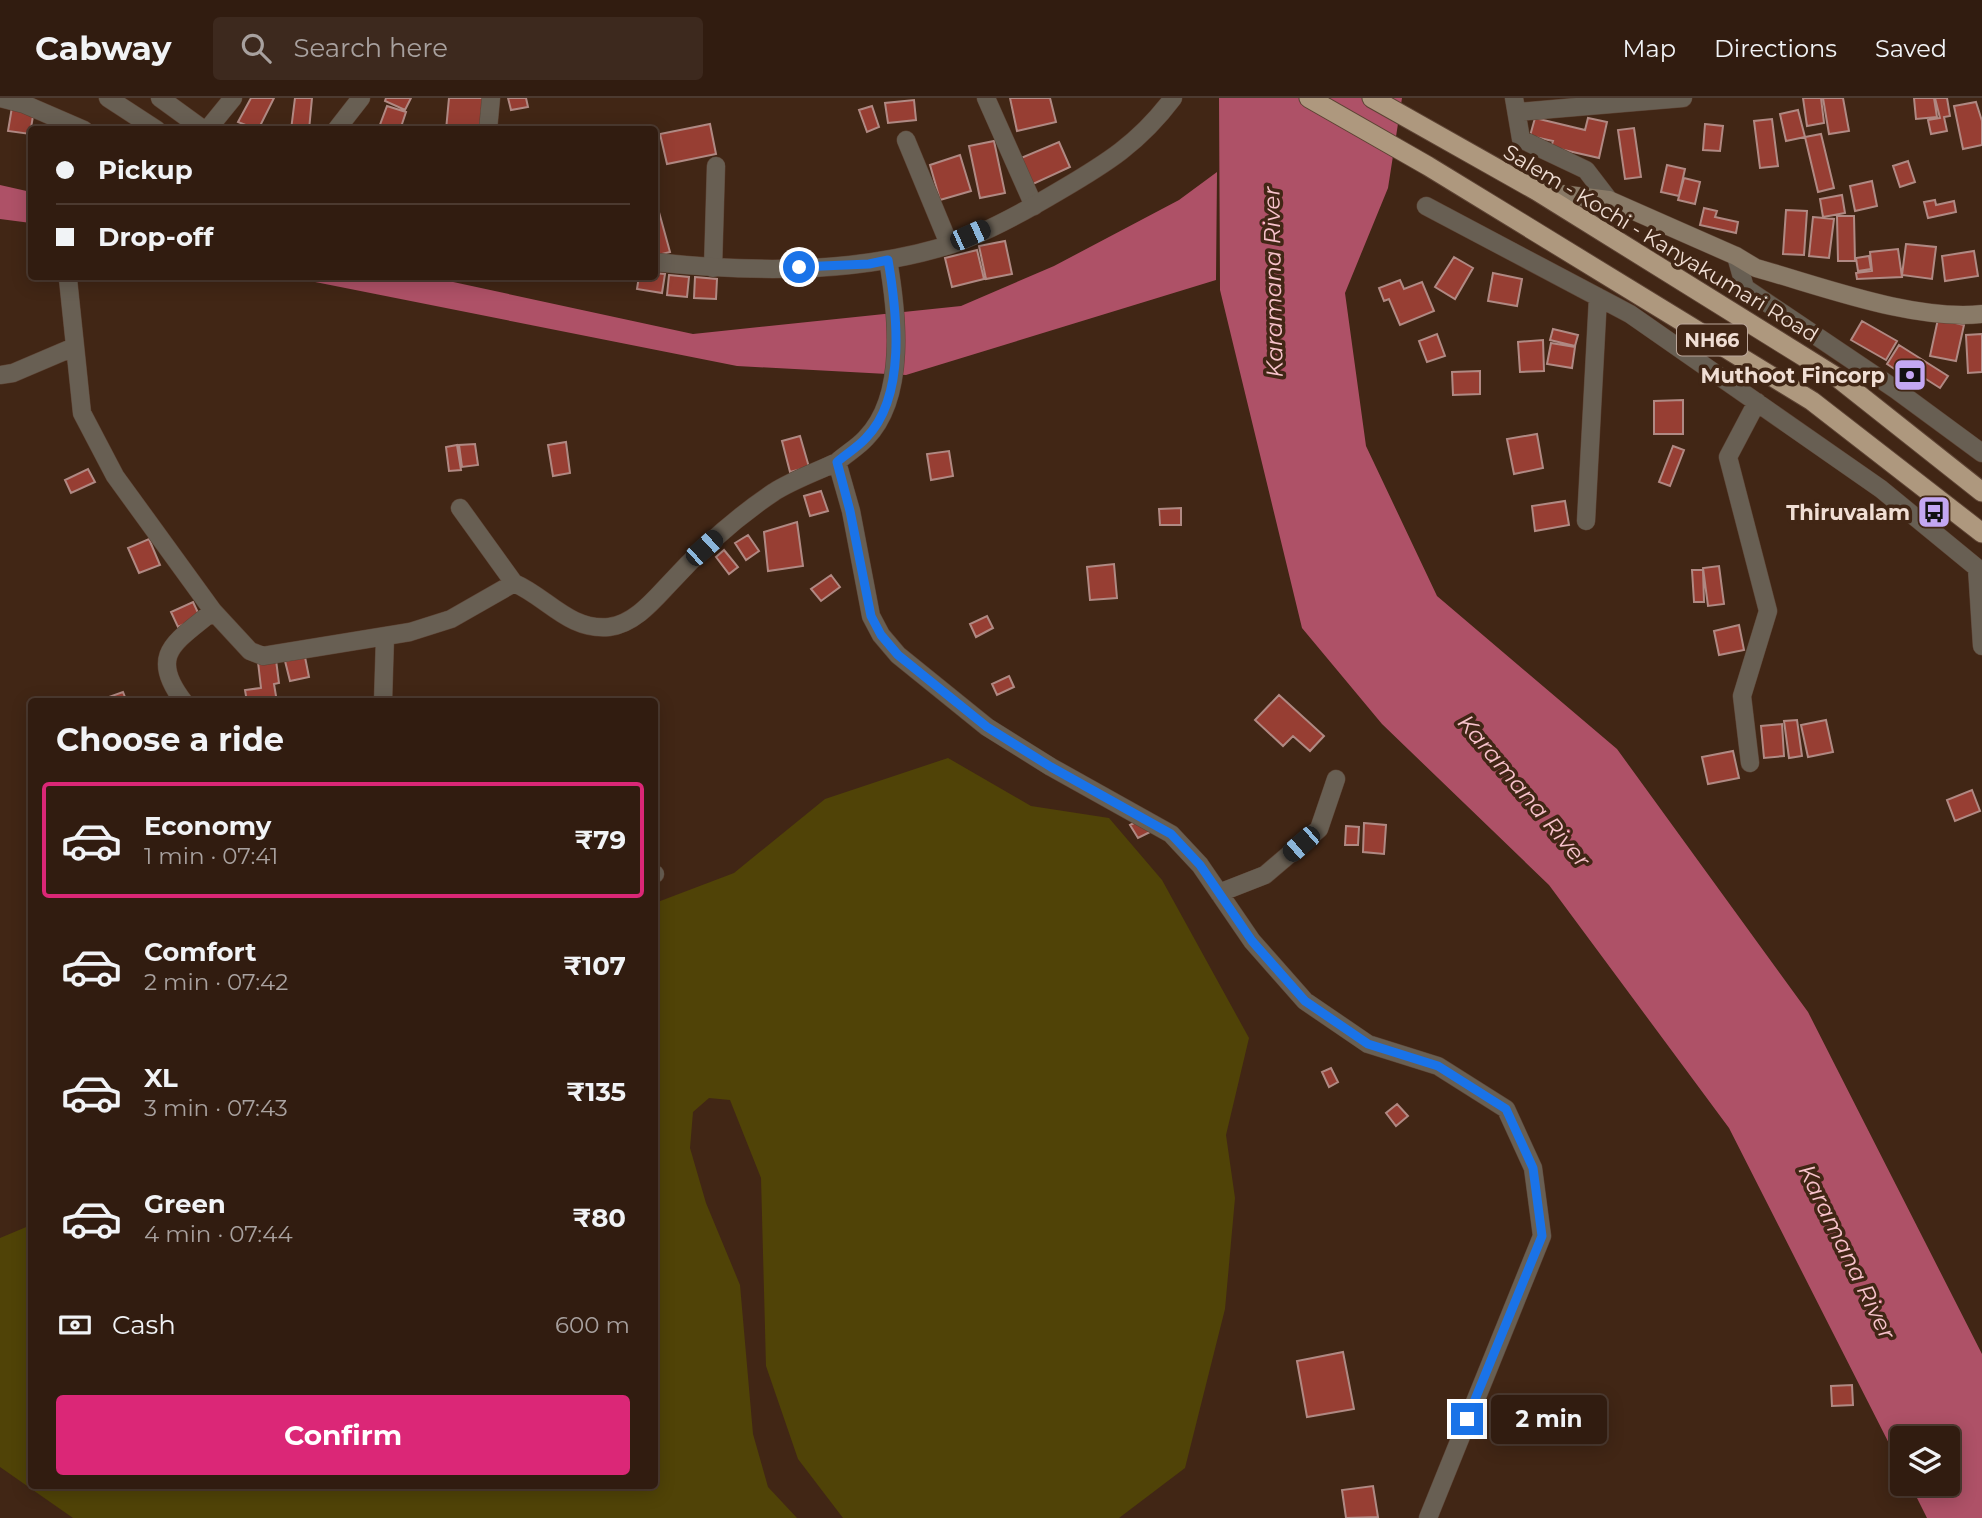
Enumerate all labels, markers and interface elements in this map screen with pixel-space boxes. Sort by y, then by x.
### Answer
search box [213,17,703,80]
text: Cabway [35,28,171,68]
icon: search [237,29,275,67]
text: Search here [293,32,448,64]
text: Map [1623,34,1676,63]
text: Directions [1714,34,1837,63]
text: Saved [1875,34,1947,63]
street label: Salem - Kochi - Kanyakumari Road [1499,139,1823,347]
text: Pickup [98,154,193,186]
water label: Karamana River [1257,185,1289,378]
car [947,217,994,253]
text: Drop-off [98,221,213,253]
route start [783,251,815,283]
road number: NH66 [1677,324,1747,356]
bank icon: Muthoot Fincorp [1891,356,1929,394]
place label: Muthoot Fincorp [1700,363,1885,388]
bus stop icon: Thiruvalam [1915,493,1953,531]
place label: Thiruvalam [1786,500,1910,525]
car [682,526,727,570]
water label: Karamana River [1452,709,1597,874]
text: Choose a ride [56,720,284,759]
icon: car [60,809,123,872]
text: Economy [144,810,271,842]
car [1279,822,1324,866]
text: ₹79 [574,824,626,856]
text: 1 min · 07:41 [144,842,278,870]
icon: car [60,935,123,998]
text: Comfort [144,936,256,968]
text: ₹107 [563,950,626,982]
text: 2 min · 07:42 [144,968,288,996]
icon: car [60,1061,123,1124]
text: XL [144,1062,178,1094]
text: ₹135 [566,1076,626,1108]
text: 3 min · 07:43 [144,1094,288,1122]
water label: Karamana River [1793,1160,1902,1345]
icon: car [60,1187,123,1250]
text: Green [144,1188,226,1220]
text: ₹80 [572,1202,626,1234]
text: 4 min · 07:44 [144,1220,293,1248]
icon: cash [56,1306,94,1344]
text: Cash [112,1309,176,1341]
text: 600 m [555,1311,630,1339]
callout: 2 min [1492,1394,1607,1444]
button: Confirm [56,1395,630,1475]
route end [1451,1403,1483,1435]
text: 2 min [1515,1405,1583,1433]
map controls [1890,1426,1960,1496]
button: layers [1890,1426,1960,1496]

